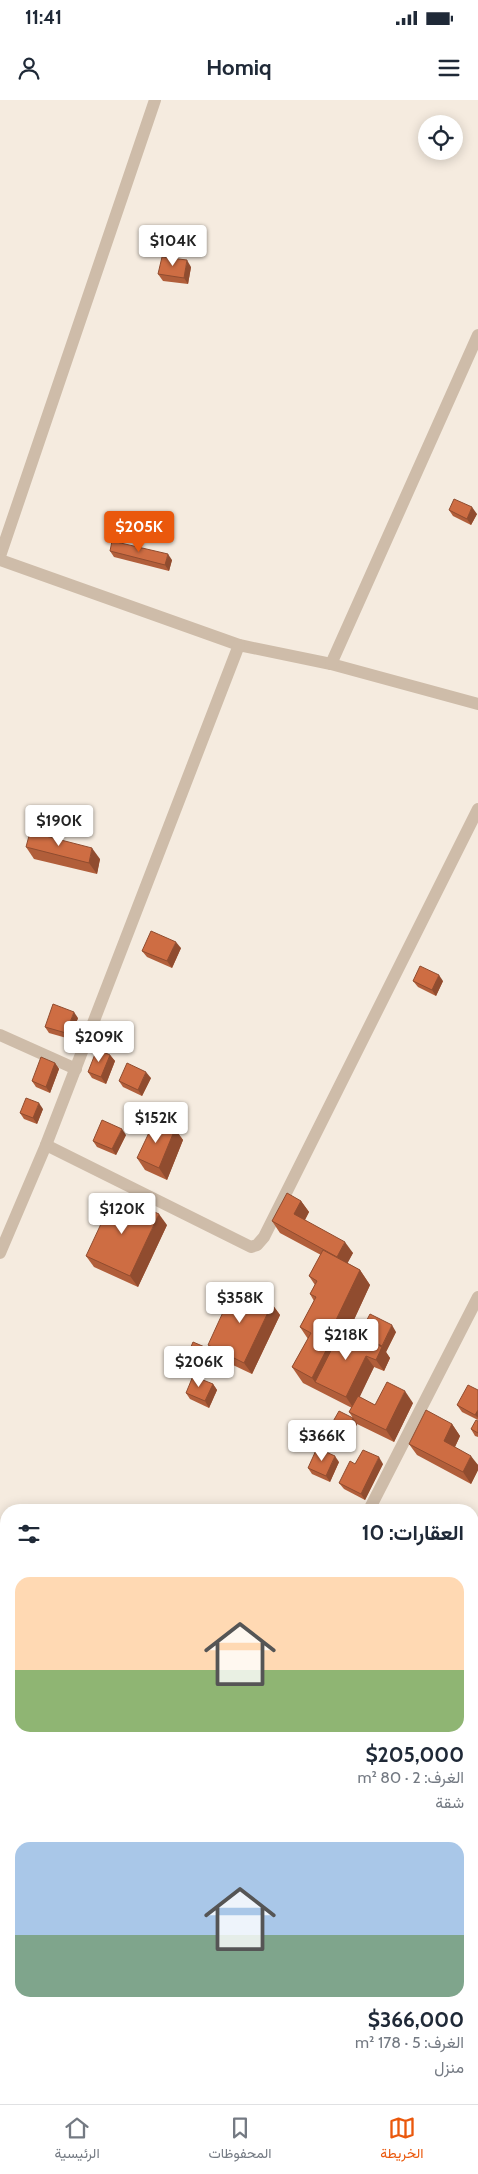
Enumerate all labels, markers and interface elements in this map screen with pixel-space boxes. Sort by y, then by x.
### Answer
text: 11:41 [25,6,62,29]
icon: person [15,54,43,82]
text: Homiq [206,54,272,81]
icon: menu [435,54,463,82]
map controls [418,115,463,160]
button: locate [418,115,463,160]
pin: $104K [138,224,208,267]
text: $104K [150,231,196,250]
pin: $205K [104,510,174,553]
text: $205K [115,517,163,536]
pin: $190K [24,804,94,847]
text: $190K [36,811,82,830]
pin: $209K [64,1020,134,1063]
text: $209K [75,1027,123,1046]
pin: $152K [121,1102,191,1144]
text: $152K [135,1108,177,1127]
pin: $120K [87,1192,157,1235]
text: $120K [100,1199,144,1218]
pin: $358K [205,1282,275,1324]
text: $358K [217,1288,263,1307]
pin: $218K [311,1318,381,1361]
text: $218K [324,1325,368,1344]
pin: $206K [164,1346,234,1388]
text: $206K [175,1352,223,1371]
pin: $366K [287,1420,357,1462]
text: $366K [299,1426,345,1445]
icon: filters [15,1520,43,1548]
text: العقارات: 10 [362,1520,464,1545]
icon: home [195,1609,285,1699]
text: $205,000 [365,1742,464,1767]
text: الغرف: 2 · 80 m² [357,1768,464,1787]
text: شقة [435,1793,464,1812]
icon: home [195,1874,285,1964]
text: $366,000 [368,2007,464,2032]
text: الغرف: 5 · 178 m² [355,2033,464,2052]
text: منزل [434,2058,464,2077]
tab: الرئيسية [54,2114,100,2166]
tab: المحفوظات [208,2114,272,2166]
tab: الخريطة [380,2114,424,2166]

